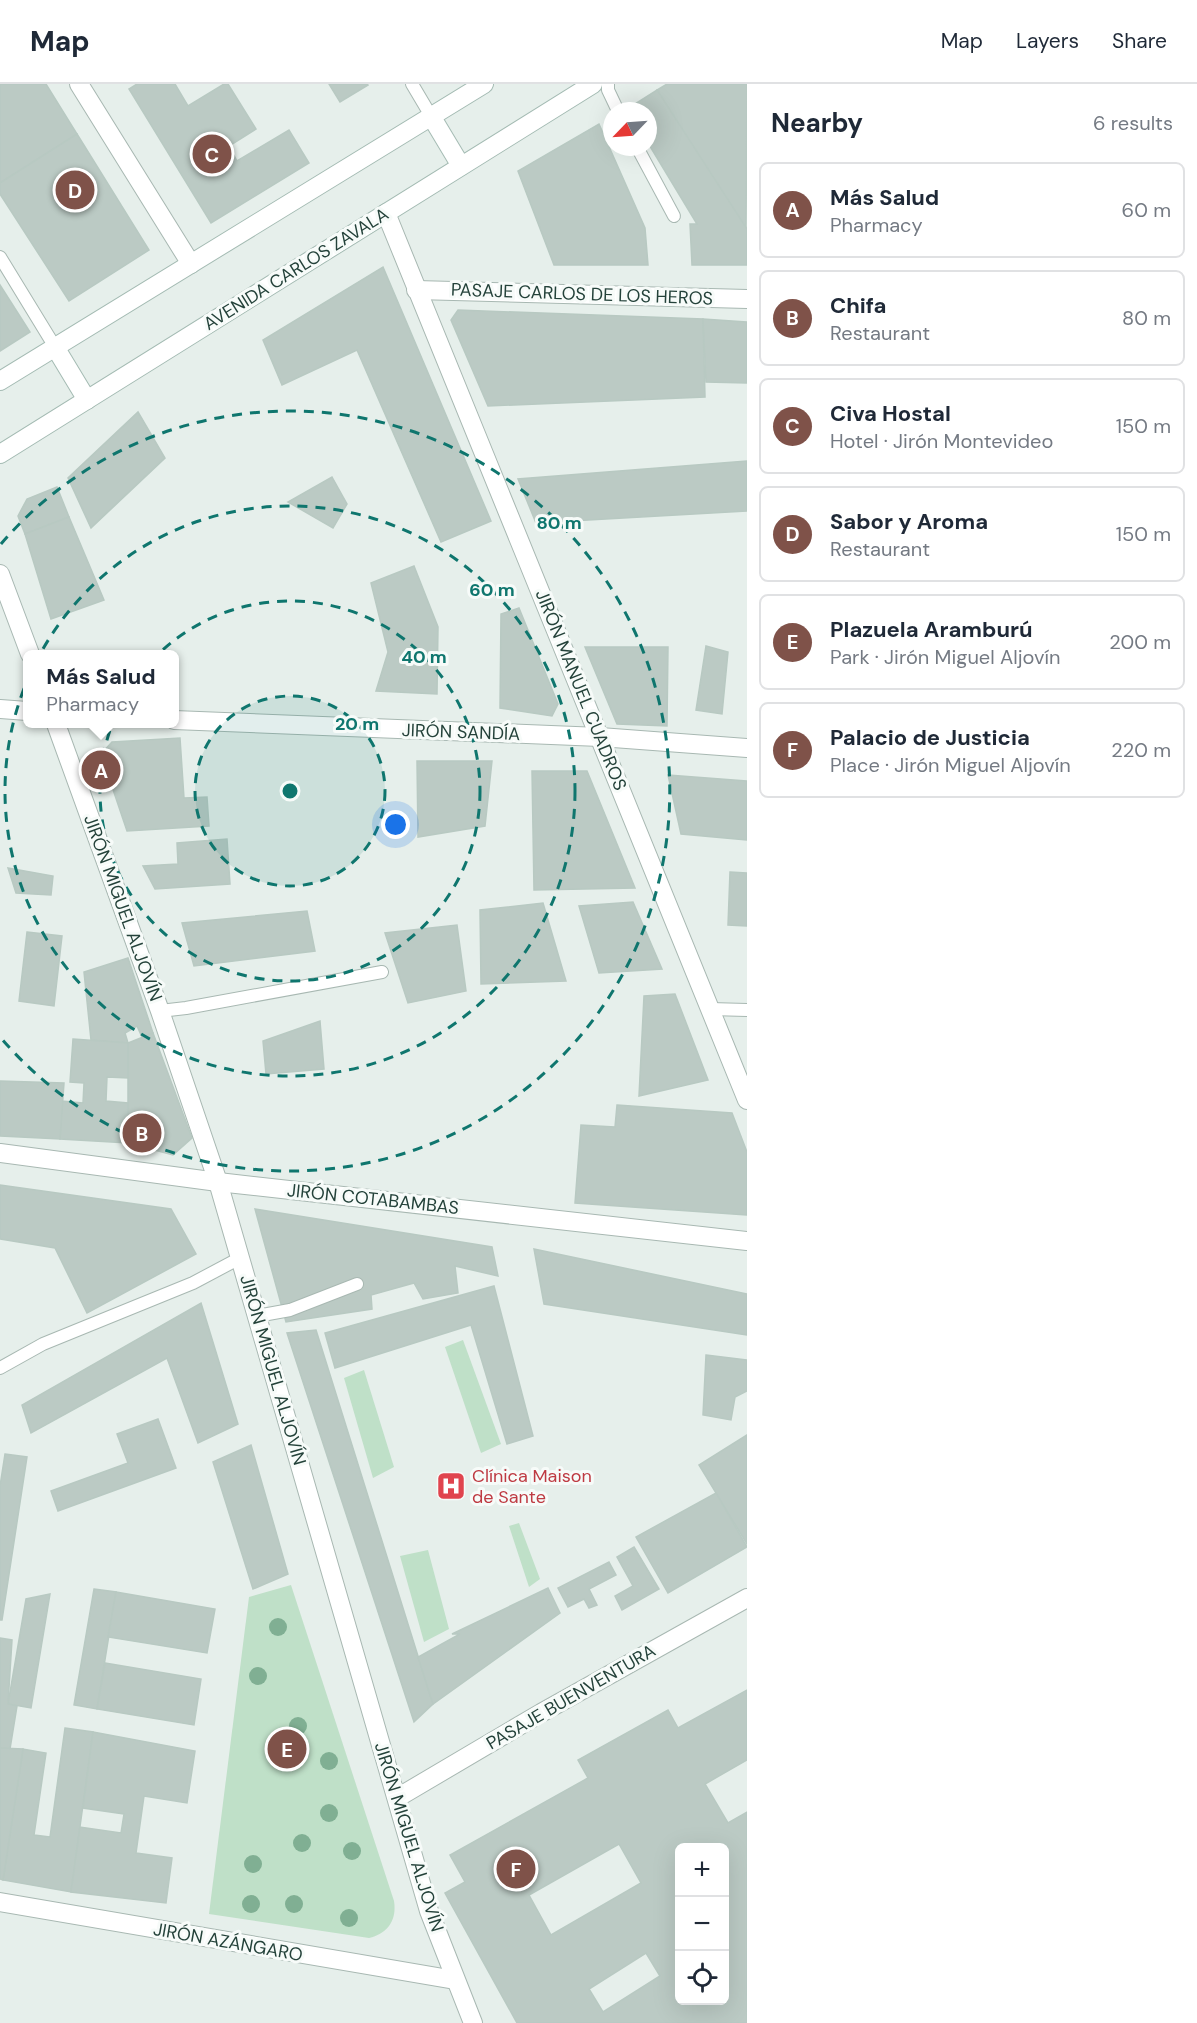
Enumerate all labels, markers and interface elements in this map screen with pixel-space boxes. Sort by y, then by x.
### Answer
text: Map [30,23,90,60]
text: Map [941,27,983,55]
text: Layers [1016,27,1079,55]
text: Share [1112,27,1167,55]
north arrow [603,102,657,156]
text: Nearby [771,106,863,140]
text: 6 results [1093,110,1173,136]
pin: C [192,132,232,176]
pin: D [56,168,94,212]
text: Más Salud [830,183,939,212]
text: A [785,197,800,223]
text: 60 m [1122,197,1171,223]
street label: AVENIDA CARLOS ZAVALA [199,202,393,336]
text: Pharmacy [830,212,923,238]
street label: PASAJE CARLOS DE LOS HEROS [451,277,713,311]
text: Chifa [830,291,886,320]
text: B [786,305,799,331]
text: 80 m [1122,305,1171,331]
text: Restaurant [830,320,930,346]
text: Civa Hostal [830,399,951,428]
text: C [785,413,800,439]
text: 150 m [1116,413,1171,439]
text: Hotel · Jirón Montevideo [830,428,1053,454]
text: Sabor y Aroma [830,507,988,536]
text: 80 m [536,511,582,535]
text: D [785,521,800,547]
text: 150 m [1116,521,1171,547]
text: Restaurant [830,536,930,562]
text: 60 m [469,578,515,602]
street label: JIRÓN MANUEL CUADROS [530,586,632,794]
text: Plazuela Aramburú [830,615,1033,644]
text: E [787,629,798,655]
text: 200 m [1109,629,1171,655]
text: Park · Jirón Miguel Aljovín [830,644,1060,670]
text: 40 m [401,645,447,669]
popup [23,650,179,728]
text: Más Salud [46,662,156,691]
text: Pharmacy [46,691,139,717]
text: 20 m [335,712,379,736]
street label: JIRÓN SANDÍA [401,718,521,746]
text: Palacio de Justicia [830,723,1030,752]
text: F [787,737,798,763]
text: 220 m [1111,737,1171,763]
pin: A [82,748,120,792]
text: Place · Jirón Miguel Aljovín [830,752,1071,778]
centre of rings [280,781,300,801]
your location [381,810,410,839]
street label: JIRÓN MIGUEL ALJOVÍN [78,811,168,1005]
pin: B [122,1110,162,1156]
street label: JIRÓN COTABAMBAS [286,1178,460,1220]
street label: JIRÓN MIGUEL ALJOVÍN [234,1272,312,1468]
place label: Clínica Maison de Sante [472,1464,592,1509]
hospital icon: Clínica Maison de Sante [435,1470,467,1502]
street label: PASAJE BUENVENTURA [482,1639,660,1755]
pin: E [268,1726,306,1772]
street label: JIRÓN MIGUEL ALJOVÍN [369,1739,449,1935]
map controls [675,1843,729,2005]
button: + [675,1843,729,1897]
pin: F [496,1846,536,1892]
button: − [675,1897,729,1951]
street label: JIRÓN AZÁNGARO [151,1917,305,1967]
button: locate [675,1951,729,2005]

